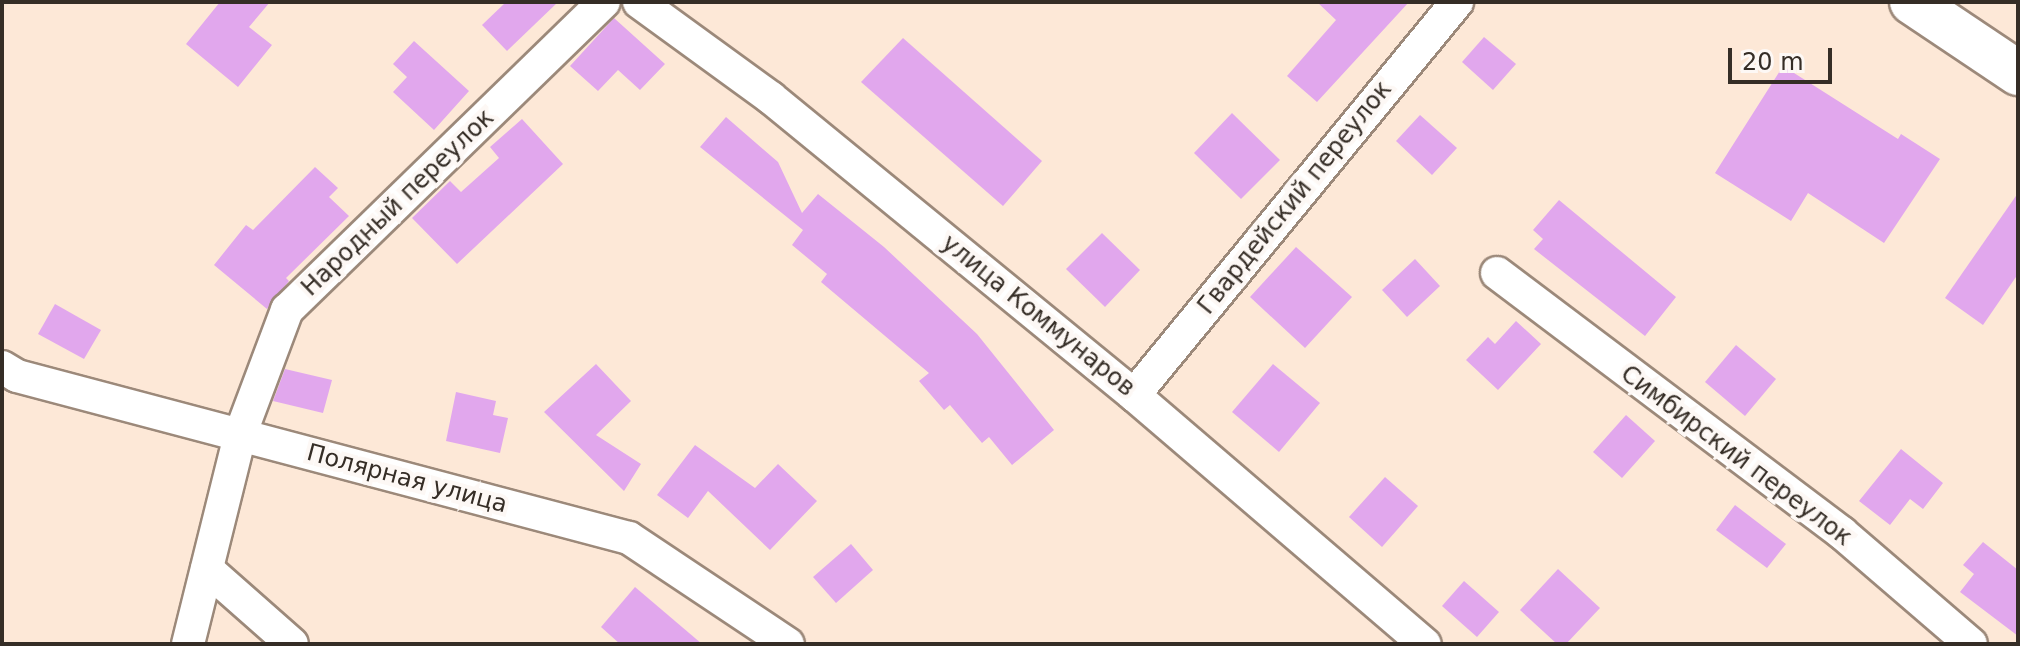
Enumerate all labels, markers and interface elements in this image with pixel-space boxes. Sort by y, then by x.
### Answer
scale bar [1732,32,1836,82]
text: 20 m [1742,48,1804,76]
street label: Гвардейский переулок [1192,76,1398,320]
street label: Народный переулок [296,104,500,302]
street label: улица Коммунаров [936,229,1140,403]
street label: Симбирский переулок [1615,360,1857,552]
street label: Полярная улица [304,438,510,520]

